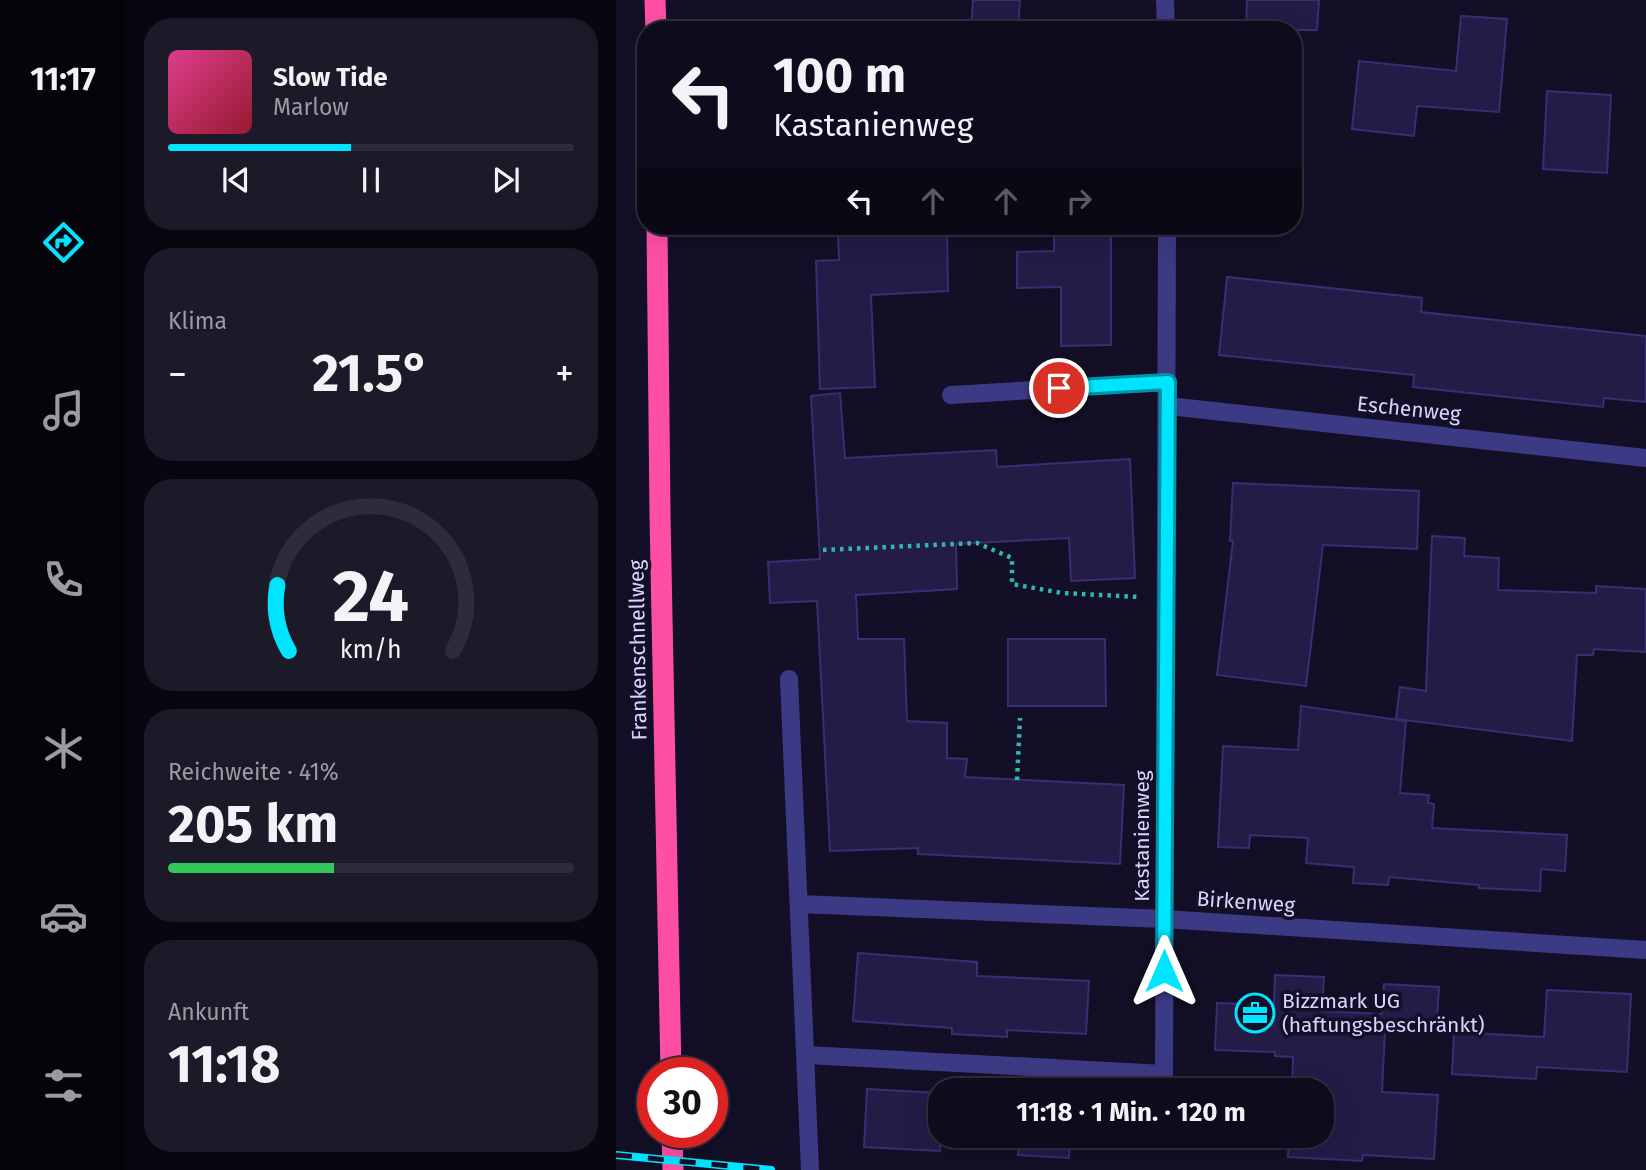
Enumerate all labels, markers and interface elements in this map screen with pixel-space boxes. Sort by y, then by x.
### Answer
text: 100 m [773,46,906,105]
icon: left [658,49,749,140]
text: 11:17 [30,60,96,98]
text: Slow Tide [273,62,388,93]
text: Marlow [273,93,349,121]
text: Kastanienweg [773,106,973,144]
icon: previous [217,161,255,199]
icon: pause [352,161,390,199]
icon: next [487,161,525,199]
icon: left [841,182,879,220]
icon: ahead [914,182,952,220]
icon: ahead [987,182,1025,220]
icon: right [1060,182,1098,220]
icon: directions [39,218,88,267]
text: Klima [168,307,227,335]
text: 21.5° [312,342,430,405]
text: − [168,351,187,397]
text: + [555,351,574,397]
pin [1029,358,1089,418]
icon: arrive [1040,369,1078,407]
icon: music [39,386,88,435]
street label: Eschenweg [1356,391,1462,427]
text: 24 [333,553,409,640]
icon: phone [39,555,88,604]
street label: Frankenschnellweg [623,559,653,741]
text: km/h [340,635,402,665]
icon: climate [39,724,88,773]
text: Reichweite · 41% [168,758,339,786]
street label: Kastanienweg [1129,770,1155,902]
text: 205 km [168,793,338,856]
street label: Birkenweg [1196,886,1296,918]
icon: car [39,892,88,941]
position arrow [1127,934,1201,1008]
place label: Bizzmark UG (haftungsbeschränkt) [1282,988,1485,1038]
office icon: Bizzmark UG (haftungsbeschränkt) [1234,992,1276,1034]
text: Ankunft [168,998,249,1026]
text: 11:18 [168,1033,280,1096]
speed limit sign: 30 [637,1057,728,1148]
icon: filters [39,1061,88,1110]
text: 11:18 · 1 Min. · 120 m [1016,1097,1246,1128]

